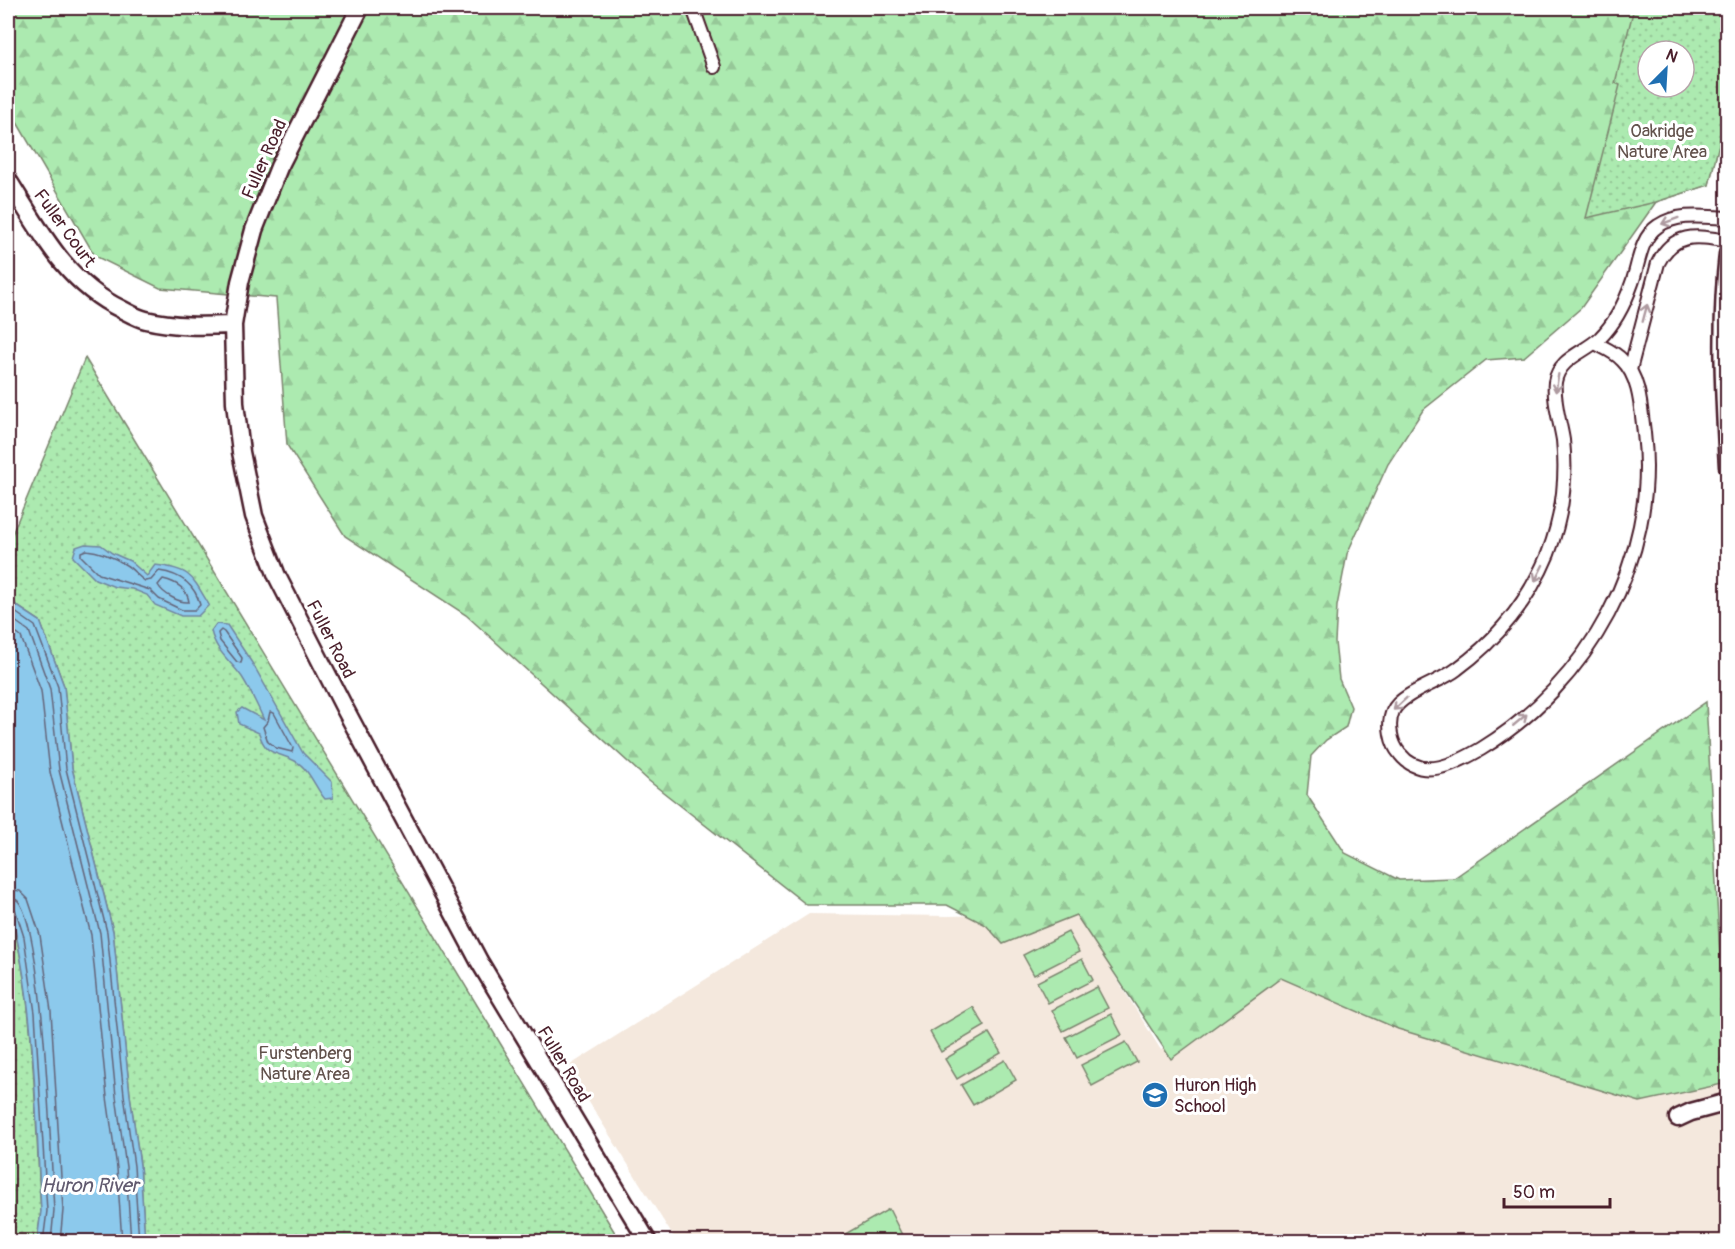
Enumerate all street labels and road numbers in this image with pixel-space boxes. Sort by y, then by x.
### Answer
street label: Fuller Road [237,116,292,203]
street label: Fuller Court [28,185,101,273]
street label: Fuller Road [301,596,360,682]
street label: Fuller Road [532,1022,595,1107]

